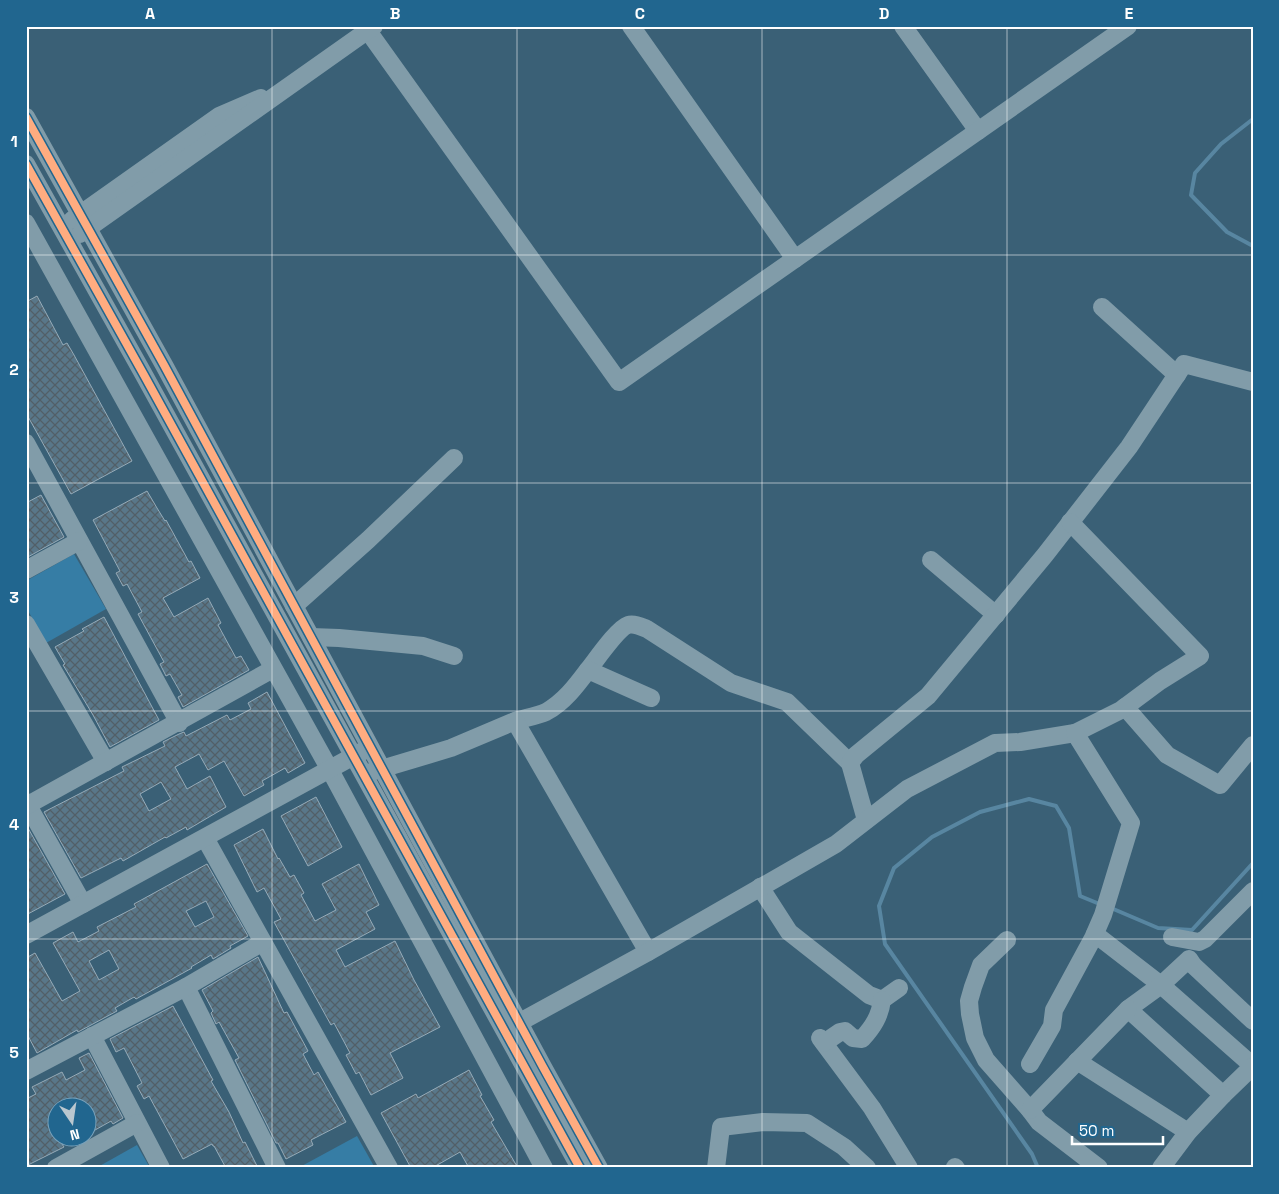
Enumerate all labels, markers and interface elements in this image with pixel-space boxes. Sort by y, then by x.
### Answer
text: A [145,3,155,24]
text: B [390,3,400,24]
text: C [635,3,645,24]
text: D [879,3,889,24]
text: E [1125,3,1134,24]
text: 1 [10,131,18,152]
text: 2 [9,359,19,380]
text: 3 [9,587,19,608]
text: 4 [9,814,19,835]
text: 5 [9,1042,19,1063]
north arrow [48,1096,98,1146]
scale bar [1072,1114,1163,1146]
text: 50 m [1079,1121,1114,1140]
text: N [68,1125,82,1144]

